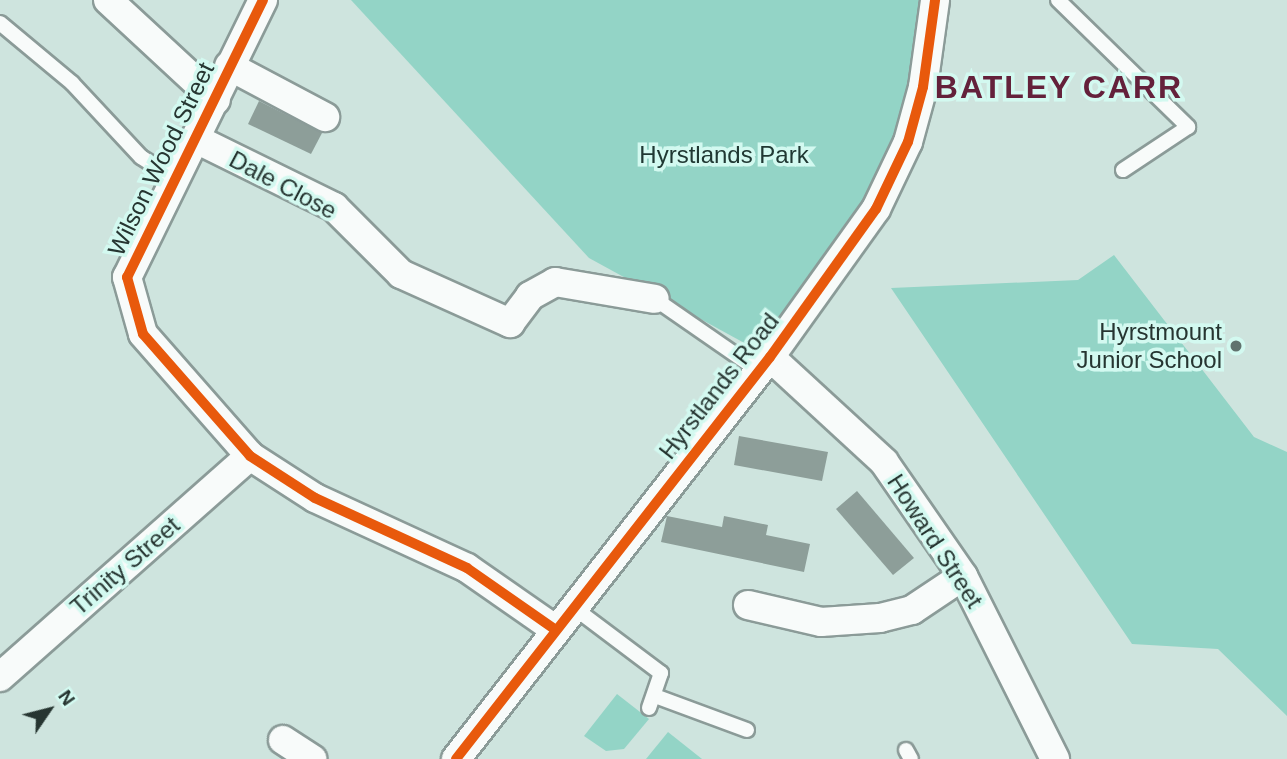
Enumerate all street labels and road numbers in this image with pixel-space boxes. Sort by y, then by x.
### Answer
street label: Wilson Wood Street [102,58,220,260]
street label: Dale Close [224,145,342,225]
street label: Hyrstlands Road [653,307,785,465]
street label: Howard Street [881,469,989,613]
street label: Trinity Street [65,511,185,621]

